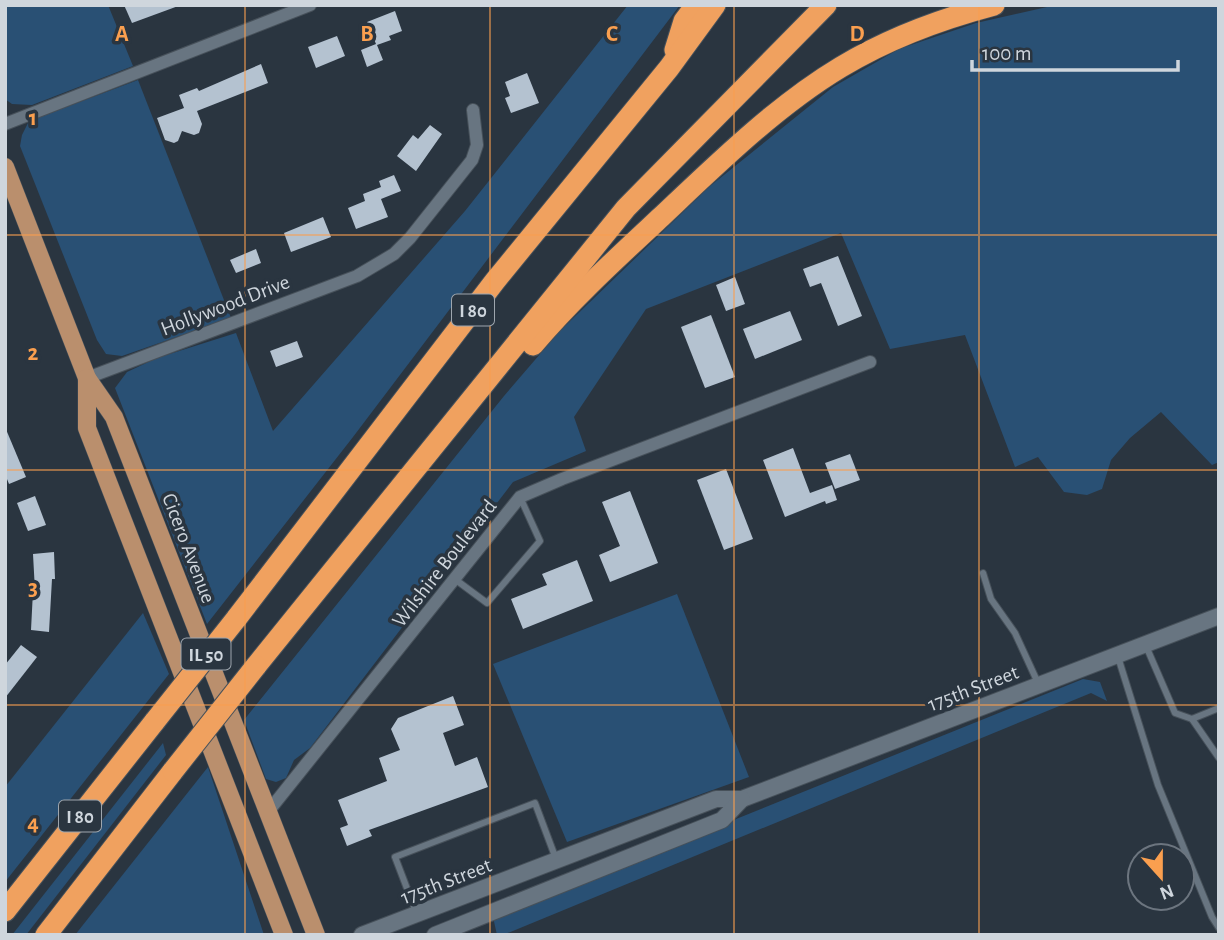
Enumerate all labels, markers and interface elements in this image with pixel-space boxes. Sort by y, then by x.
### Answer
text: A [115,23,129,46]
text: B [360,23,374,46]
text: C [606,23,618,46]
text: D [849,23,865,46]
scale bar [972,28,1178,72]
text: 100 m [982,43,1032,64]
text: 1 [29,107,37,130]
street label: Hollywood Drive [158,271,292,340]
road number: I 80 [452,294,494,326]
text: 2 [28,342,39,365]
street label: Cicero Avenue [158,490,219,606]
street label: Wilshire Boulevard [388,496,501,631]
text: 3 [28,577,38,600]
road number: IL 50 [182,638,230,670]
street label: 175th Street [925,661,1022,715]
road number: I 80 [59,800,101,832]
text: 4 [27,812,39,835]
north arrow [1126,842,1196,912]
street label: 175th Street [398,854,495,908]
text: N [1157,880,1176,903]

